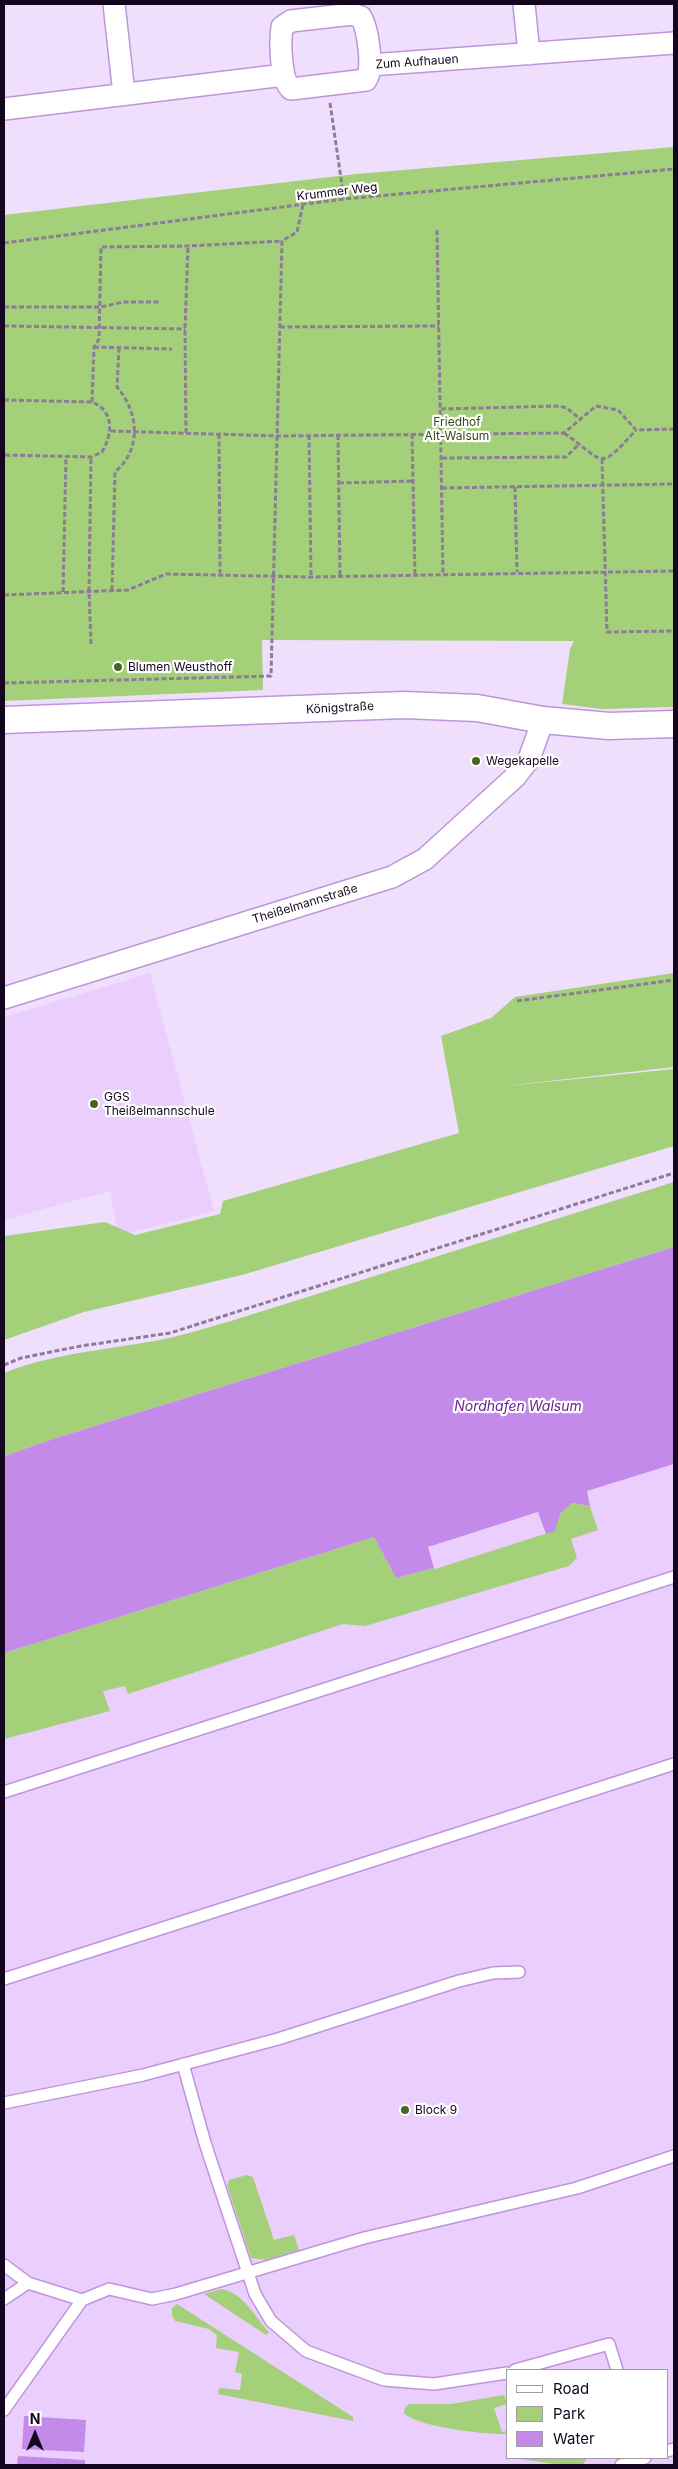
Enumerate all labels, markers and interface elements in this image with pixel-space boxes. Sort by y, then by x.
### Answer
street label: Zum Aufhauen [375,52,459,72]
street label: Krummer Weg [296,180,378,204]
park label: Friedhof Alt-Walsum [425,415,489,443]
place label: Blumen Weusthoff [128,660,232,674]
marker: Blumen Weusthoff [112,661,124,673]
street label: Königstraße [306,699,374,717]
place label: Wegekapelle [486,754,559,768]
marker: Wegekapelle [470,755,482,767]
street label: Theißelmannstraße [251,881,359,927]
place label: GGS Theißelmannschule [104,1090,215,1118]
marker: GGS Theißelmannschule [88,1098,100,1110]
water label: Nordhafen Walsum [454,1399,582,1415]
place label: Block 9 [415,2103,457,2117]
marker: Block 9 [399,2104,411,2116]
legend [506,2369,668,2459]
text: Road [553,2379,589,2398]
text: Park [553,2404,585,2423]
north arrow [10,2409,60,2459]
text: N [30,2410,40,2427]
text: Water [553,2429,595,2448]

